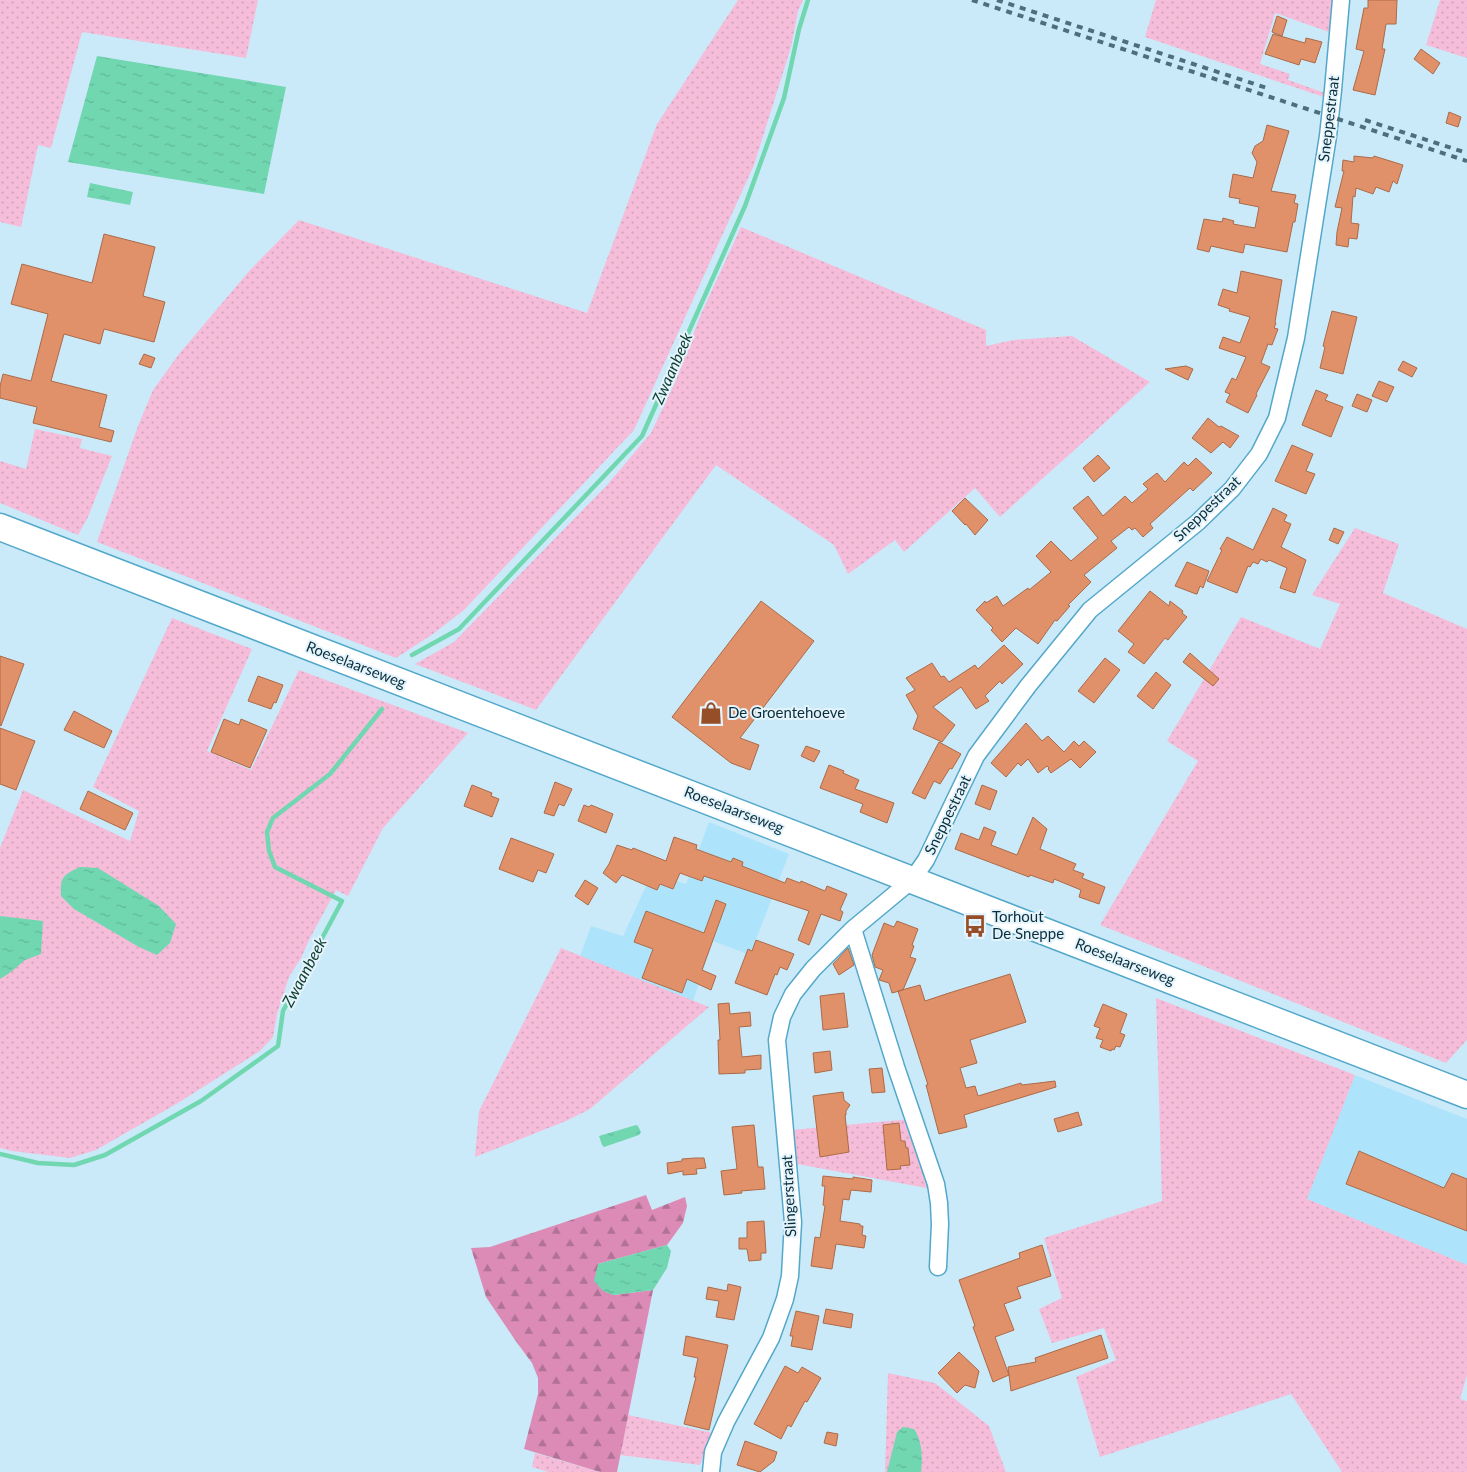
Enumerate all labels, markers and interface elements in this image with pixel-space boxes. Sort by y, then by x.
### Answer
street label: Sneppestraat [1314,74,1342,163]
water label: Zwaanbeek [647,329,696,407]
street label: Sneppestraat [1169,471,1244,545]
street label: Roeselaarseweg [304,637,409,691]
shop icon: De Groentehoeve [698,700,724,726]
place label: De Groentehoeve [728,703,845,721]
street label: Sneppestraat [920,771,974,857]
street label: Roeselaarseweg [682,782,787,836]
place label: Torhout De Sneppe [992,907,1064,942]
bus stop icon: Torhout De Sneppe [962,913,988,939]
water label: Zwaanbeek [277,933,330,1011]
street label: Roeselaarseweg [1073,934,1178,988]
street label: Slingerstraat [777,1154,799,1237]

